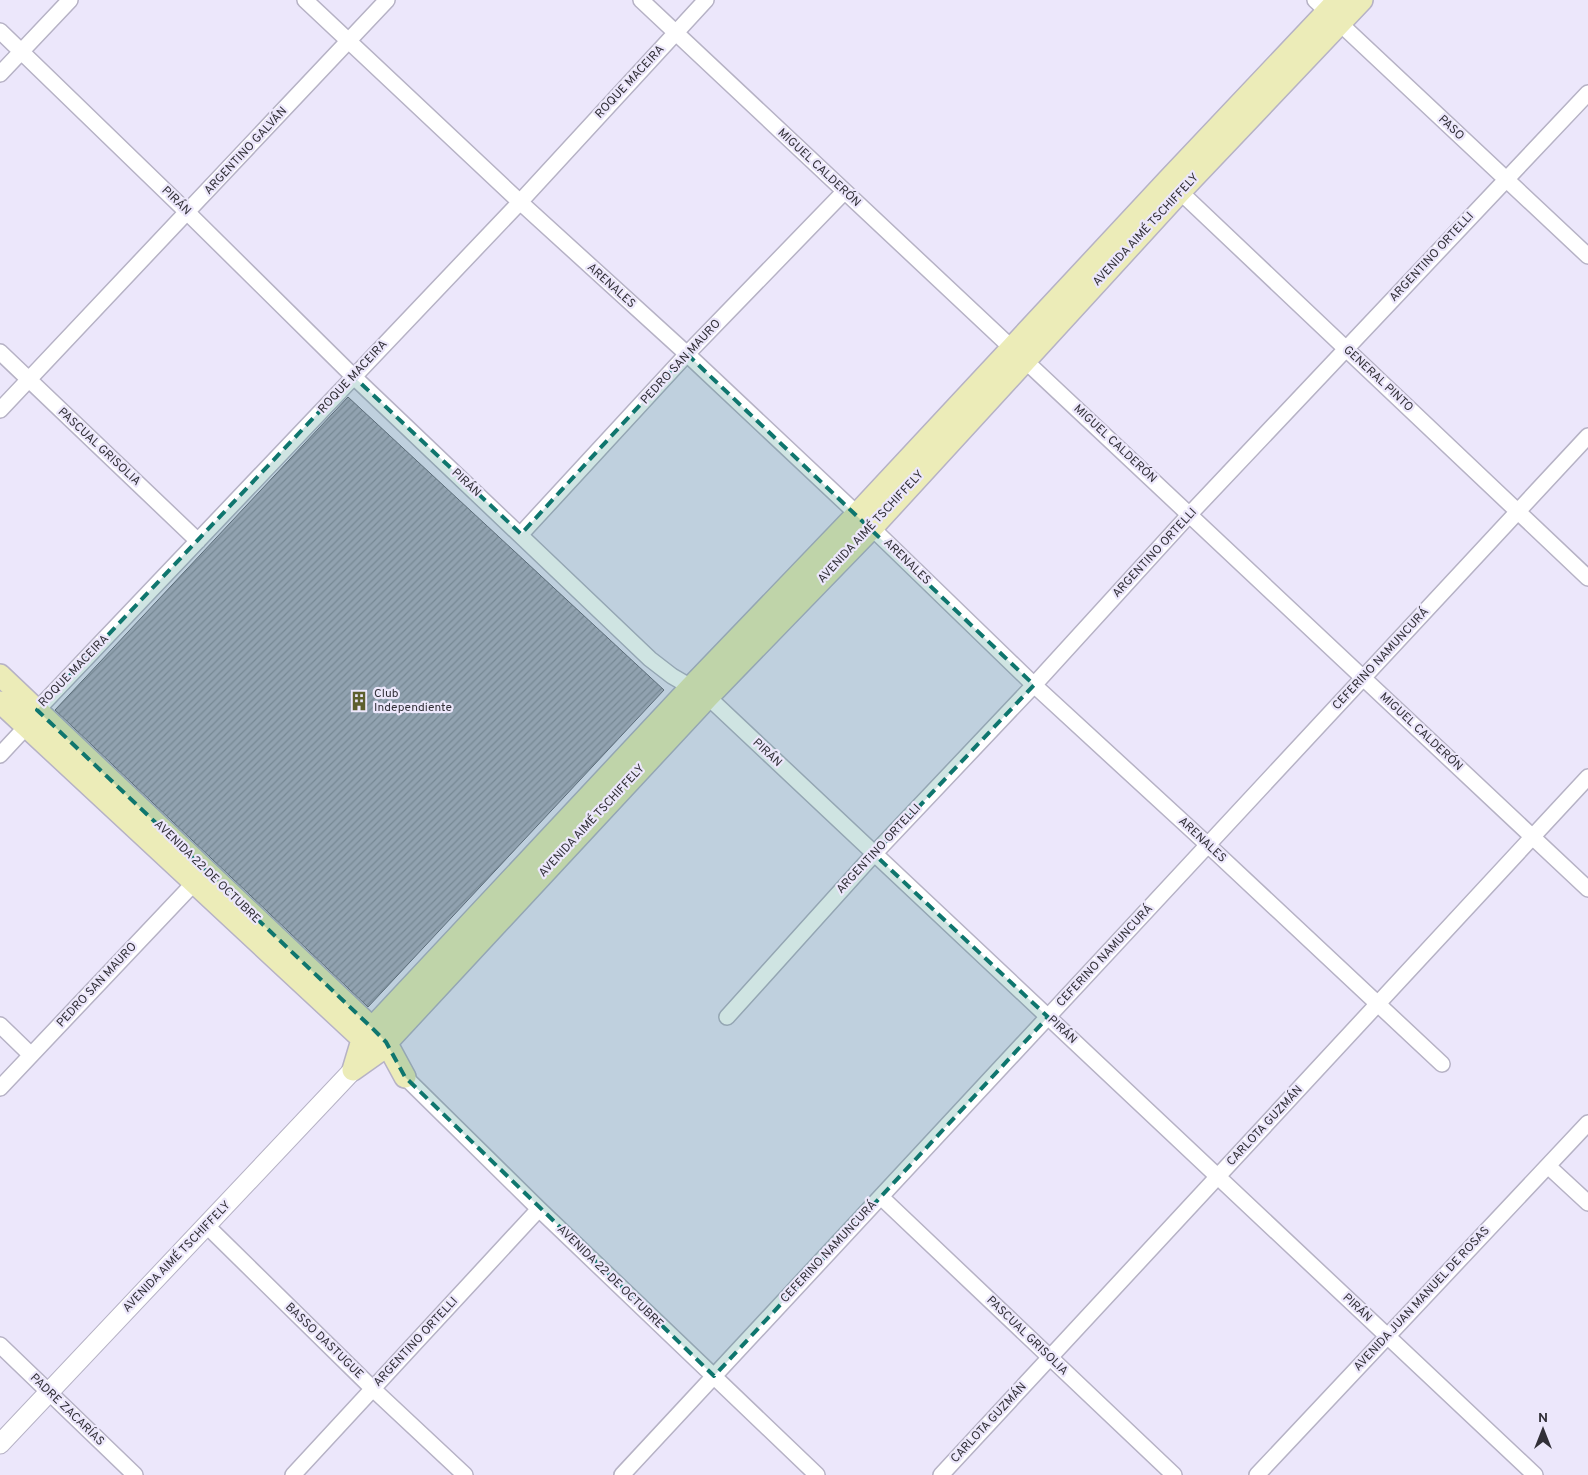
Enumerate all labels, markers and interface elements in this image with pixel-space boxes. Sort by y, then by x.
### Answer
street label: ROQUE MACEIRA [592,42,668,122]
street label: ARGENTINO GALVÁN [201,104,291,198]
street label: PASO [1435,112,1467,144]
street label: MIGUEL CALDERÓN [774,125,864,211]
street label: AVENIDA AIMÉ TSCHIFFELY [1089,170,1203,290]
street label: PIRÁN [158,183,194,219]
street label: ARGENTINO ORTELLI [1386,209,1478,305]
street label: ARENALES [583,260,639,312]
street label: PEDRO SAN MAURO [637,316,725,408]
street label: ROQUE MACEIRA [315,337,391,417]
street label: GENERAL PINTO [1339,342,1417,416]
street label: MIGUEL CALDERÓN [1070,401,1160,487]
street label: PASCUAL GRISOLIA [54,404,144,490]
street label: PIRÁN [448,465,484,501]
street label: AVENIDA AIMÉ TSCHIFFELY [814,467,928,587]
street label: ARGENTINO ORTELLI [1109,505,1201,601]
street label: ARENALES [880,535,934,589]
street label: CEFERINO NAMUNCURÁ [1329,604,1433,714]
street label: ROQUE MACEIRA [35,631,113,711]
place label: Club Independiente [374,686,452,716]
street label: MIGUEL CALDERÓN [1376,689,1466,775]
building icon: Club Independiente [348,690,370,712]
street label: PIRÁN [749,735,785,771]
street label: AVENIDA AIMÉ TSCHIFFELY [535,761,649,881]
street label: ARGENTINO ORTELLI [833,801,925,897]
street label: ARENALES [1175,814,1229,866]
street label: AVENIDA 22 DE OCTUBRE [150,817,264,927]
street label: CEFERINO NAMUNCURÁ [1053,901,1157,1011]
street label: PEDRO SAN MAURO [53,939,141,1031]
street label: PIRÁN [1044,1012,1080,1048]
street label: CARLOTA GUZMÁN [1223,1082,1307,1170]
street label: CEFERINO NAMUNCURÁ [777,1197,881,1307]
street label: AVENIDA AIMÉ TSCHIFFELY [120,1198,235,1316]
street label: AVENIDA 22 DE OCTUBRE [553,1222,667,1332]
street label: AVENIDA JUAN MANUEL DE ROSAS [1350,1223,1494,1375]
street label: PIRÁN [1339,1290,1375,1326]
street label: PASCUAL GRISOLIA [983,1293,1071,1379]
street label: ARGENTINO ORTELLI [370,1294,462,1390]
street label: BASSO DASTUGUE [281,1300,367,1382]
street label: PADRE ZACARÍAS [26,1370,108,1450]
street label: CARLOTA GUZMÁN [947,1379,1031,1467]
north arrow [1518,1405,1568,1455]
text: N [1538,1410,1548,1427]

